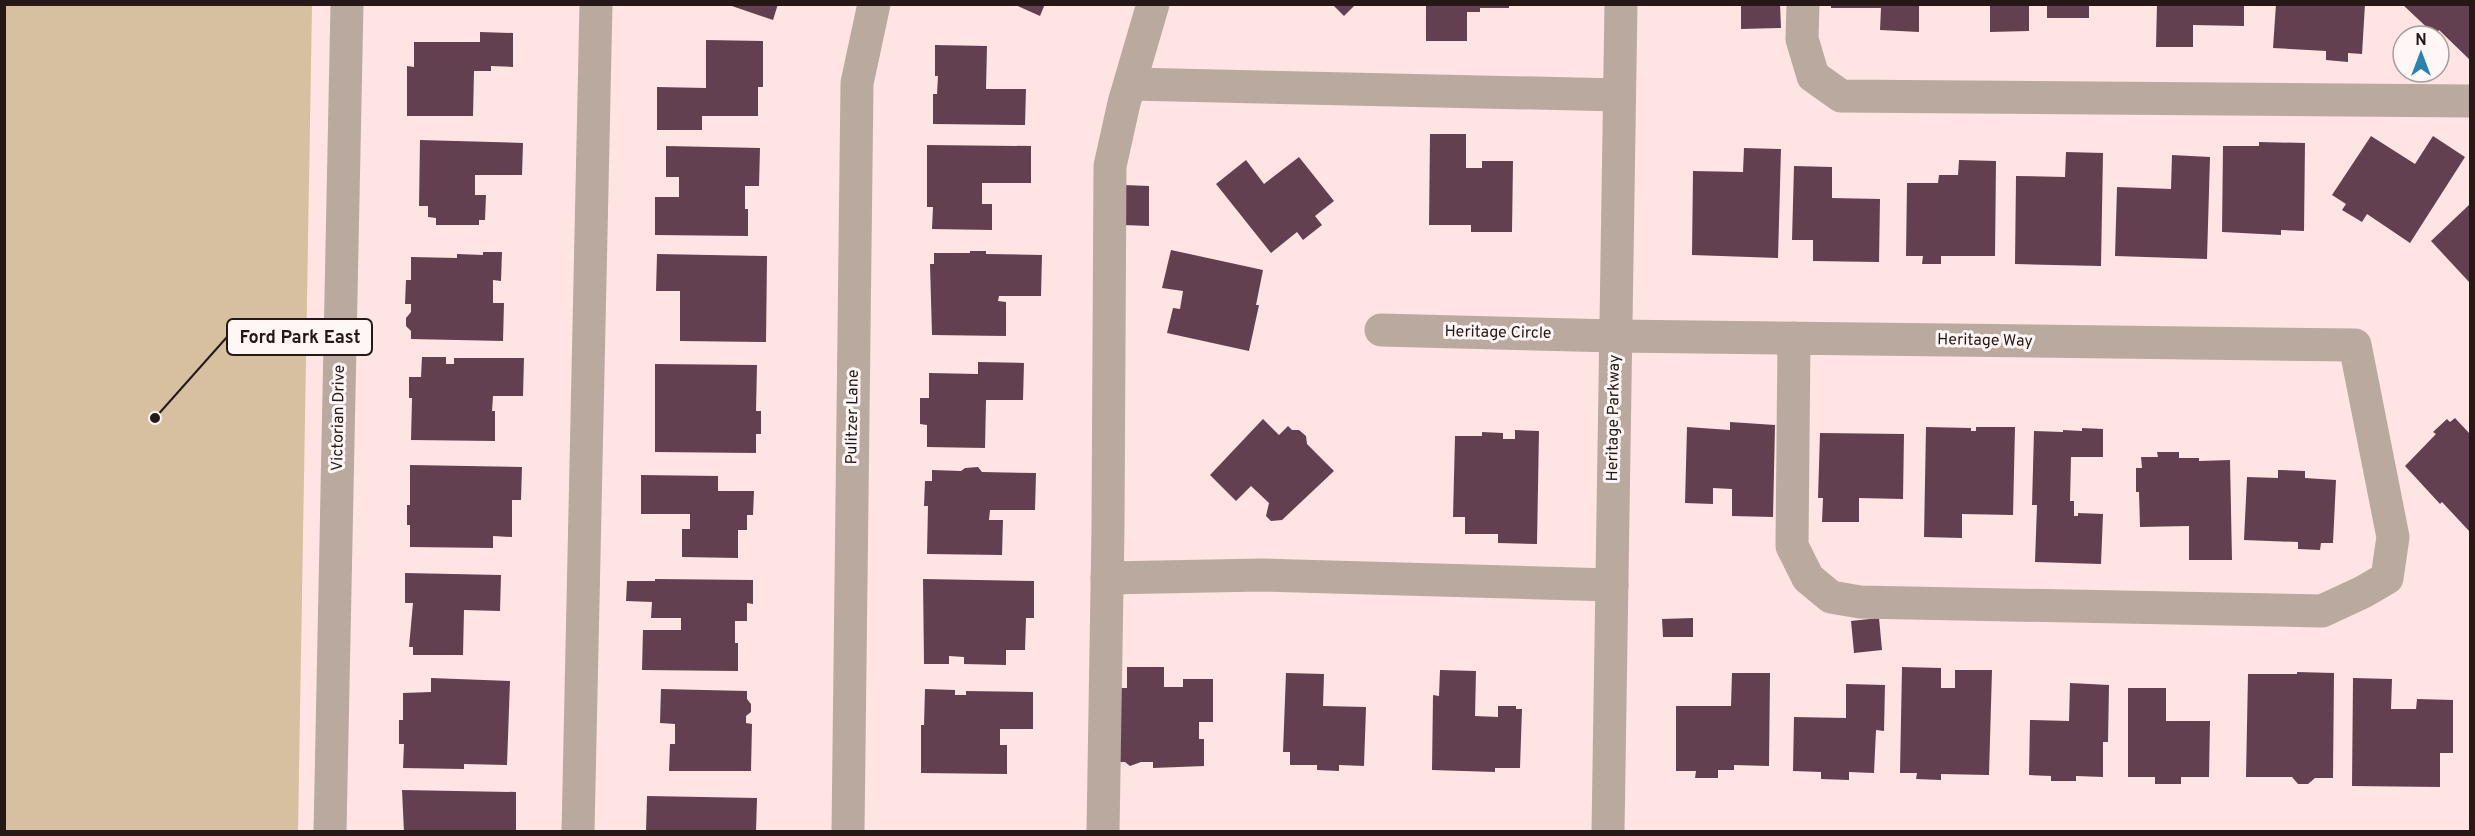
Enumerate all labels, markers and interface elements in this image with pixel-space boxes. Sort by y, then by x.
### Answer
north arrow [2391,24,2451,84]
text: N [2415,31,2427,51]
callout: Ford Park East [227,319,372,355]
street label: Heritage Circle [1444,322,1552,344]
text: Ford Park East [240,327,360,350]
street label: Heritage Way [1937,330,2033,352]
street label: Heritage Parkway [1603,354,1625,482]
street label: Victorian Drive [328,365,350,471]
street label: Pulitzer Lane [842,369,864,465]

